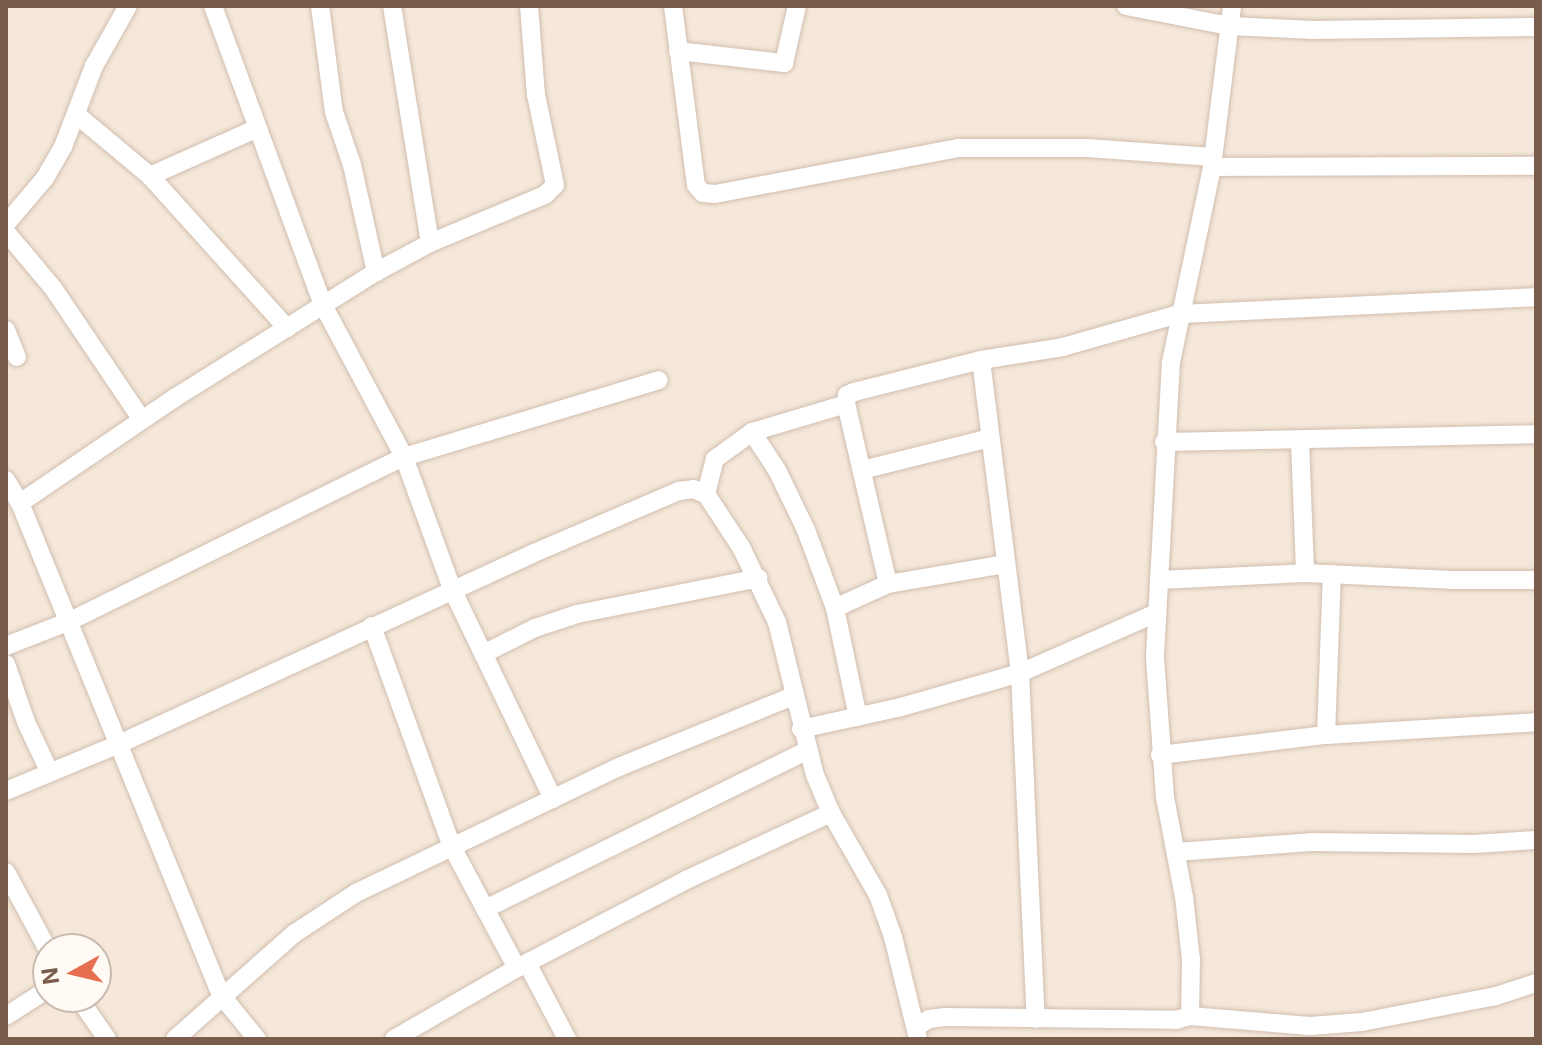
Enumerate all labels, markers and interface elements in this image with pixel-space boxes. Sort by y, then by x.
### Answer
north arrow [32,933,112,1013]
text: N [36,966,64,986]

